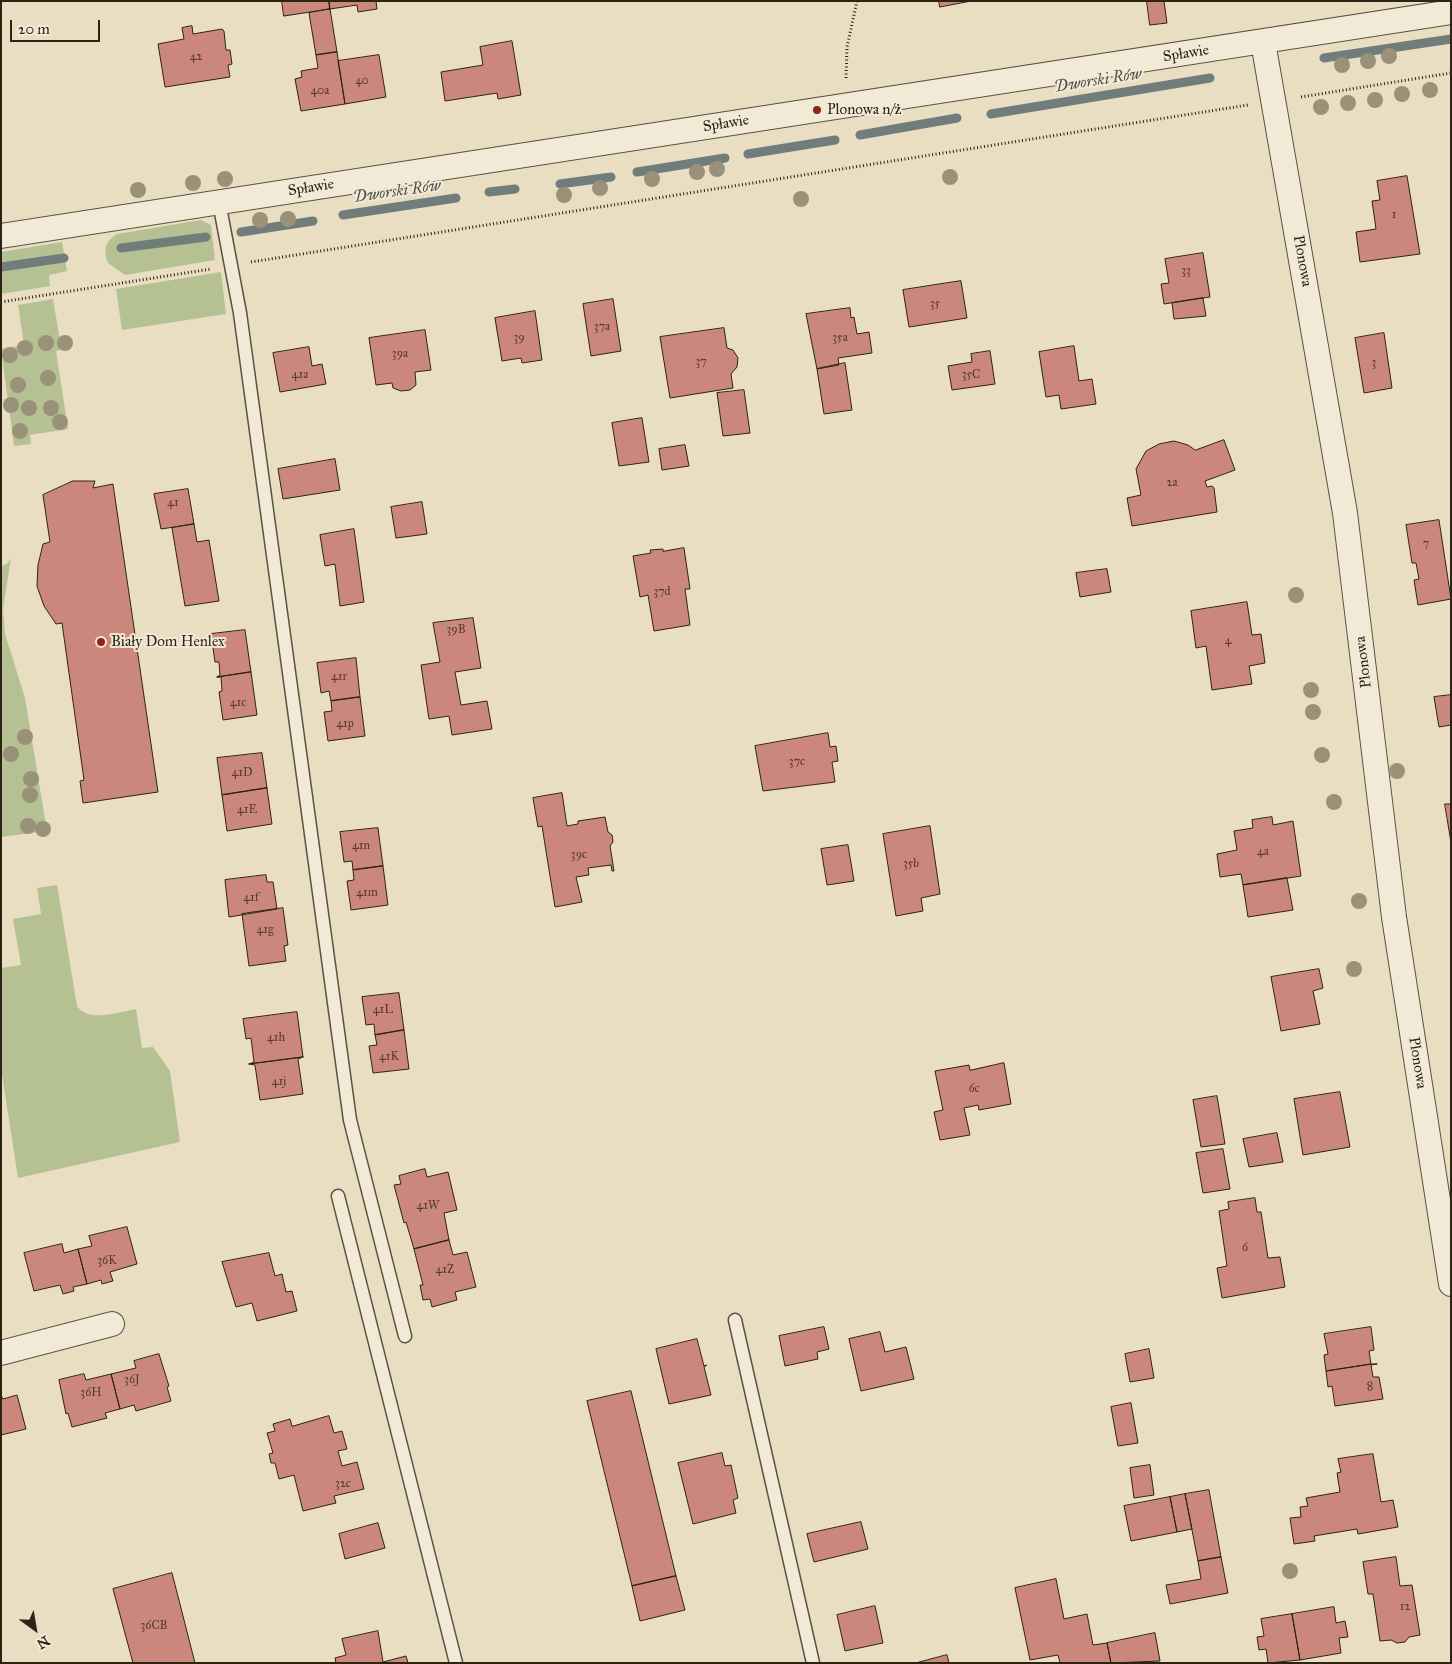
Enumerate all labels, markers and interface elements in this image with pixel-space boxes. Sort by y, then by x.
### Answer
scale bar [12,10,102,42]
text: 20 m [18,20,50,38]
street label: Spławie [1162,41,1210,67]
house number: 42 [190,50,202,64]
water label: Dworski Rów [1053,65,1143,97]
house number: 40 [355,74,369,88]
house number: 40a [311,84,329,98]
place label: Plonowa n/ż [827,101,901,119]
marker: Plonowa n/ż [811,104,823,116]
street label: Spławie [702,111,750,137]
street label: Spławie [287,175,335,201]
water label: Dworski Rów [352,176,442,208]
house number: 1 [1392,208,1396,222]
street label: Plonowa [1289,234,1315,288]
house number: 33 [1181,264,1191,278]
house number: 35 [930,297,940,311]
house number: 37a [594,320,610,334]
house number: 39 [513,331,525,345]
house number: 35a [832,331,848,345]
house number: 39a [392,347,408,361]
house number: 37 [695,355,707,369]
house number: 3 [1372,356,1376,370]
house number: 41a [292,368,308,382]
house number: 35C [962,368,980,382]
house number: 2a [1167,476,1177,490]
house number: 41 [167,496,179,510]
house number: 7 [1423,537,1429,551]
house number: 37d [653,585,671,599]
house number: 39B [446,623,466,637]
place label: Biały Dom Henlex [111,633,225,651]
house number: 4 [1225,634,1231,648]
street label: Plonowa [1352,635,1376,689]
marker: Biały Dom Henlex [95,636,107,648]
house number: 41r [331,670,347,684]
house number: 41c [230,696,246,710]
house number: 41p [336,717,354,731]
house number: 37c [789,755,805,769]
house number: 41D [232,766,252,780]
house number: 41E [237,803,257,817]
house number: 41n [352,839,370,853]
house number: 4a [1257,845,1269,859]
house number: 39c [571,848,587,862]
house number: 35b [903,857,919,871]
house number: 41m [356,886,378,900]
house number: 41f [243,891,259,905]
house number: 41g [256,923,274,937]
house number: 41L [373,1003,393,1017]
house number: 41h [267,1031,285,1045]
street label: Plonowa [1404,1036,1430,1090]
house number: 41K [379,1050,399,1064]
house number: 41j [272,1075,286,1089]
house number: 6c [968,1082,980,1096]
house number: 41W [417,1199,439,1213]
house number: 6 [1242,1241,1248,1255]
house number: 36K [97,1254,117,1268]
house number: 41Z [436,1263,454,1277]
house number: 36J [124,1373,140,1387]
house number: 8 [1367,1380,1373,1394]
house number: 36H [80,1386,102,1400]
house number: 32c [335,1477,351,1491]
house number: 12 [1400,1600,1410,1614]
north arrow [10,1604,60,1654]
house number: 36CB [140,1619,168,1633]
text: N [34,1632,53,1652]

